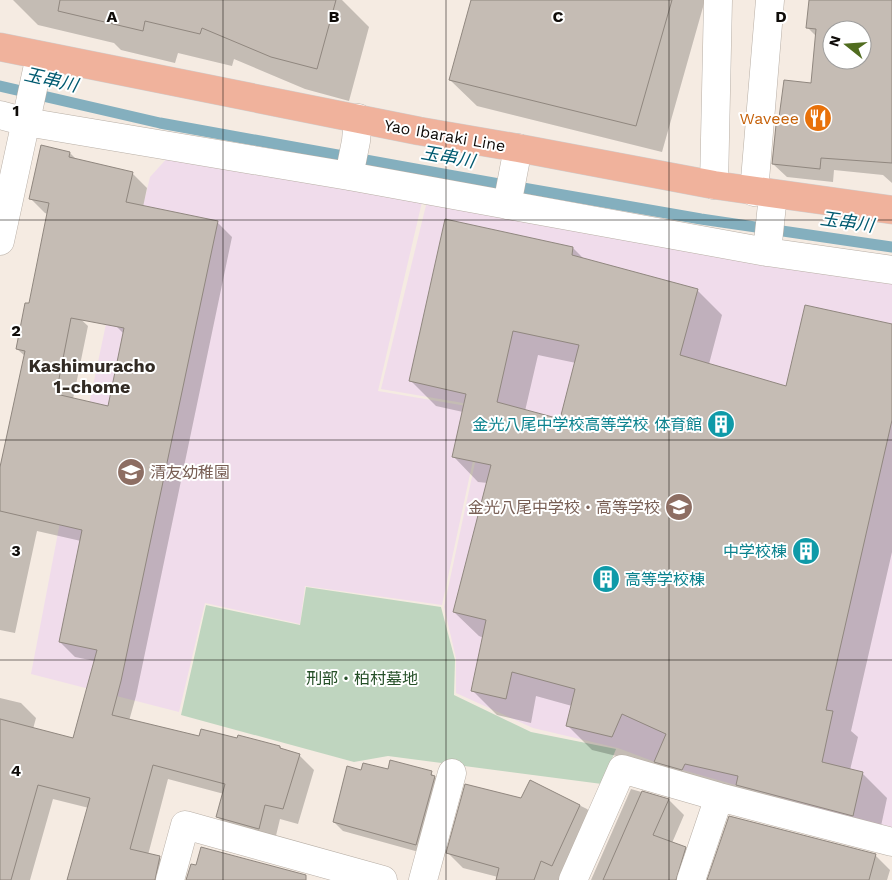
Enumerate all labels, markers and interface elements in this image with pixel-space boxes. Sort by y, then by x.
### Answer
text: A [107,7,118,26]
text: B [329,7,340,26]
text: C [553,7,564,26]
text: D [775,7,787,26]
north arrow [822,20,872,70]
text: N [825,34,844,48]
water label: 玉串川 [22,63,82,96]
text: 1 [13,101,19,120]
restaurant icon: Waveee [803,103,833,133]
place label: Waveee [739,109,799,128]
street label: Yao Ibaraki Line [383,115,507,156]
water label: 玉串川 [420,141,478,172]
water label: 玉串川 [819,207,877,236]
text: 2 [11,321,21,340]
district label: Kashimuracho 1-chome [28,355,156,397]
building icon: 金光八尾中学校高等学校 体育館 [706,409,736,439]
place label: 金光八尾中学校高等学校 体育館 [473,415,702,434]
school or university icon: 清友幼稚園 [116,457,146,487]
place label: 清友幼稚園 [150,463,230,482]
school or university icon: 金光八尾中学校・高等学校 [664,492,694,522]
place label: 金光八尾中学校・高等学校 [468,498,660,517]
building icon: 中学校棟 [791,536,821,566]
text: 3 [11,541,21,560]
place label: 中学校棟 [723,542,787,561]
building icon: 高等学校棟 [591,564,621,594]
place label: 高等学校棟 [625,570,705,589]
park label: 刑部・柏村墓地 [306,669,418,688]
text: 4 [11,761,21,780]

